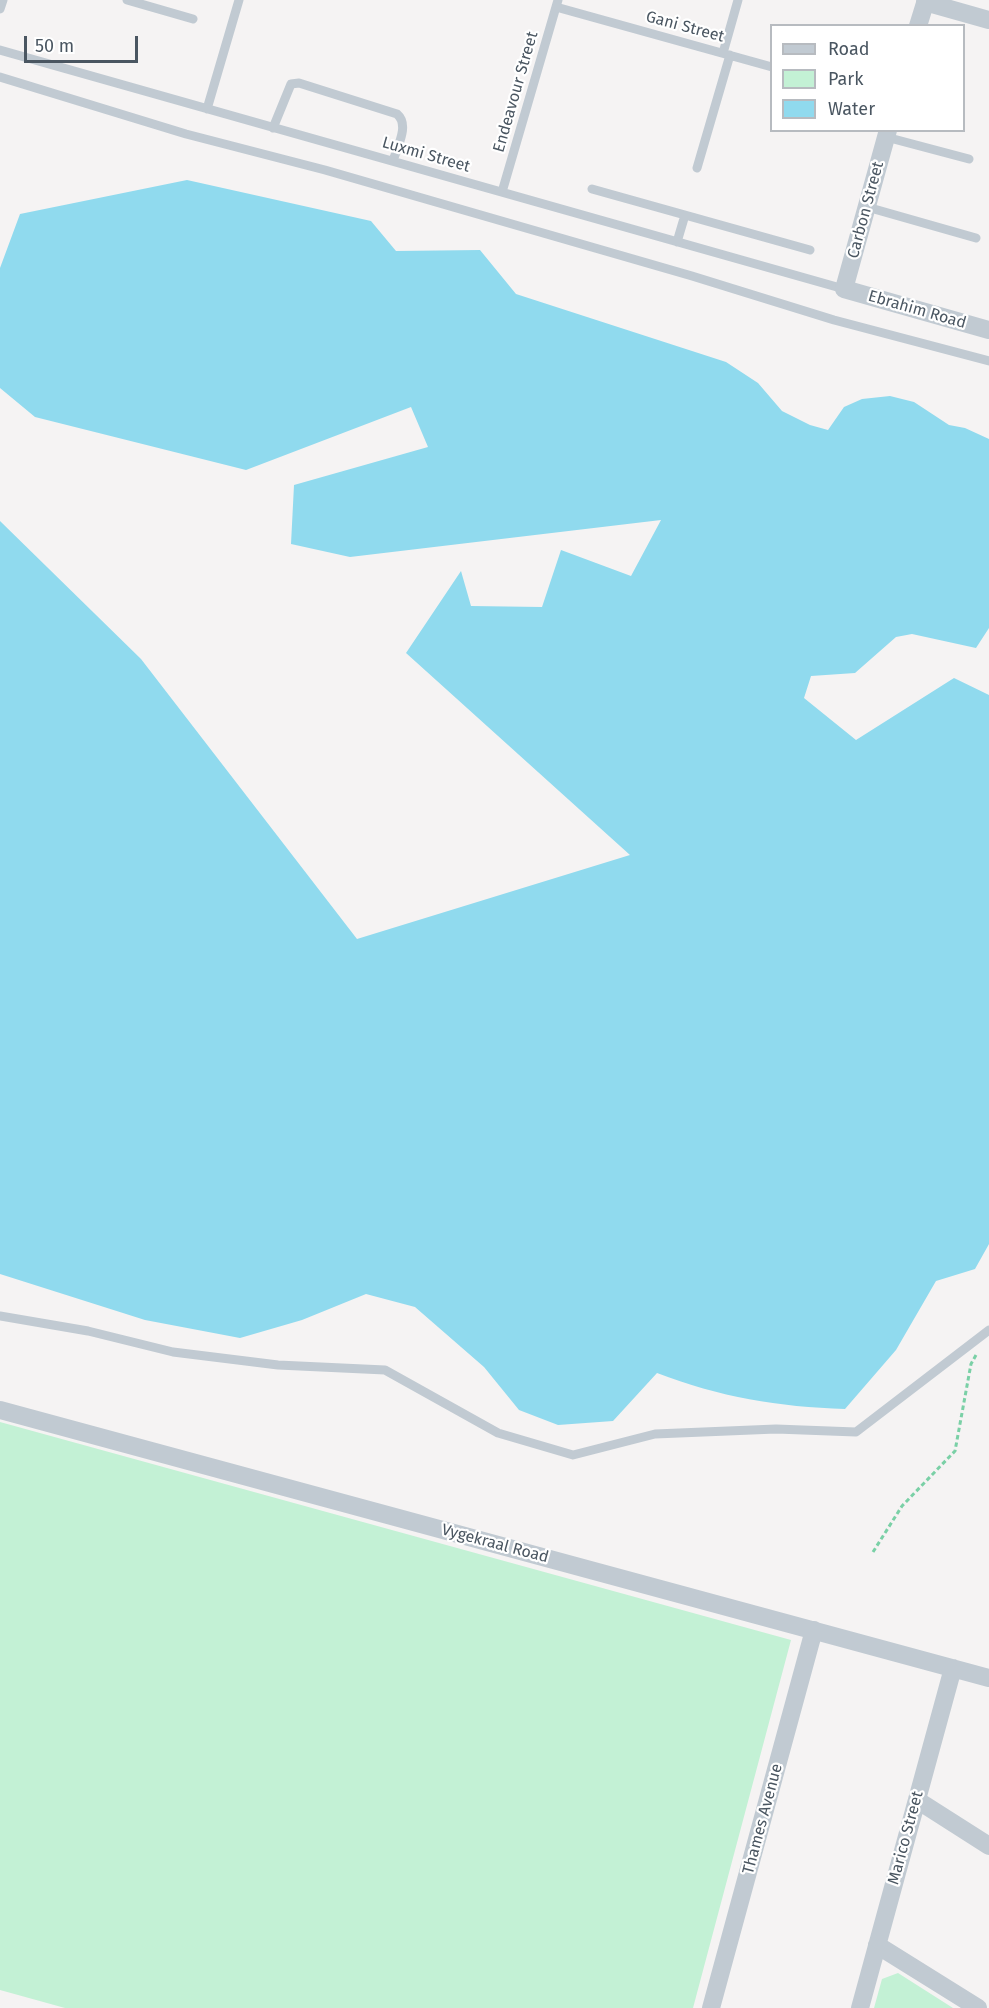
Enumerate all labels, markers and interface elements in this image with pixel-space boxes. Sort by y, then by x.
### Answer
street label: Gani Street [644,7,726,47]
scale bar [27,24,141,62]
legend [770,24,965,132]
street label: Endeavour Street [490,29,542,155]
text: 50 m [35,35,74,57]
text: Road [828,38,870,60]
text: Park [828,68,863,90]
text: Water [828,98,875,120]
street label: Luxmi Street [380,133,472,177]
street label: Carbon Street [844,159,888,261]
street label: Ebrahim Road [866,287,968,333]
street label: Vygekraal Road [439,1520,551,1568]
street label: Thames Avenue [739,1762,787,1876]
street label: Marico Street [884,1789,928,1887]

